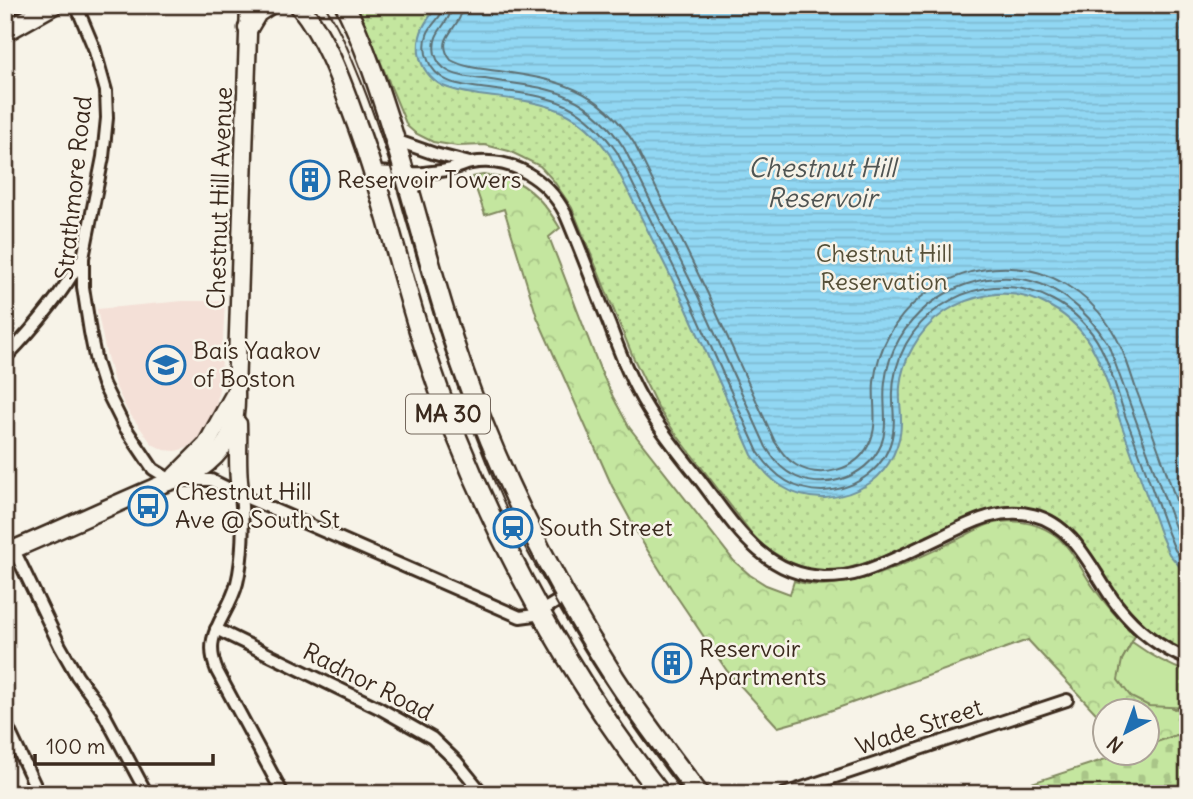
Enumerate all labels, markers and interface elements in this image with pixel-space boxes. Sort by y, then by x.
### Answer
street label: Chestnut Hill Avenue [200,86,238,310]
street label: Strathmore Road [48,94,98,281]
water label: Chestnut Hill Reservoir [748,151,899,214]
building icon: Reservoir Towers [289,159,331,201]
place label: Reservoir Towers [337,164,521,194]
park label: Chestnut Hill Reservation [816,238,952,296]
place label: Bais Yaakov of Boston [193,335,321,393]
school or university icon: Bais Yaakov of Boston [145,344,187,386]
road number: MA 30 [406,394,490,434]
place label: Chestnut Hill Ave @ South St [175,476,340,534]
bus stop icon: Chestnut Hill Ave @ South St [127,485,169,527]
station icon: South Street [492,507,534,549]
place label: South Street [540,512,673,542]
place label: Reservoir Apartments [699,633,826,691]
street label: Radnor Road [298,635,439,727]
building icon: Reservoir Apartments [651,642,693,684]
street label: Wade Street [852,691,986,761]
north arrow [1092,698,1162,768]
scale bar [35,722,214,766]
text: N [1102,731,1128,758]
text: 100 m [46,733,105,760]

